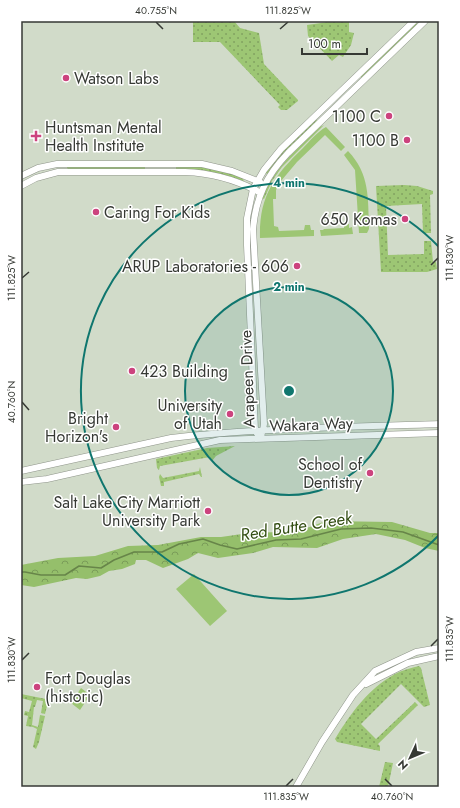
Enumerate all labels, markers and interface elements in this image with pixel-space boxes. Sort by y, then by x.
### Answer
text: 40.755°N [135,3,177,18]
text: 111.825°W [265,3,311,18]
scale bar [302,30,367,56]
text: 100 m [308,35,341,53]
place label: Watson Labs [74,67,159,90]
marker: Watson Labs [61,73,71,83]
place label: 1100 C [332,105,381,128]
marker: 1100 C [384,111,394,121]
place label: Huntsman Mental Health Institute [45,116,162,157]
place label: 1100 B [352,129,399,152]
marker: Huntsman Mental Health Institute [30,130,42,142]
marker: 1100 B [402,135,412,145]
text: 4 min [273,174,305,192]
place label: Caring For Kids [104,201,210,224]
marker: Caring For Kids [91,207,101,217]
place label: 650 Komas [320,208,397,231]
marker: 650 Komas [400,214,410,224]
text: 111.830°W [442,235,457,281]
text: 111.825°W [4,255,19,301]
place label: ARUP Laboratories - 606 [122,255,289,278]
marker: ARUP Laboratories - 606 [292,261,302,271]
text: 2 min [273,278,305,296]
street label: Arapeen Drive [234,330,261,428]
place label: 423 Building [140,360,228,383]
marker: 423 Building [127,366,137,376]
text: 40.760°N [4,381,19,423]
centre of rings [282,384,296,398]
place label: University of Utah [157,394,223,435]
place label: Bright Horizon's [45,407,108,448]
marker: University of Utah [225,409,235,419]
street label: Wakara Way [269,412,354,437]
marker: Bright Horizon's [111,422,121,432]
place label: School of Dentistry [298,453,363,494]
marker: School of Dentistry [365,468,375,478]
place label: Salt Lake City Marriott University Park [53,491,201,532]
water label: Red Butte Creek [239,505,354,547]
marker: Salt Lake City Marriott University Park [203,506,213,516]
text: 111.835°W [442,616,457,662]
text: 111.830°W [4,637,19,683]
place label: Fort Douglas (historic) [45,667,130,708]
marker: Fort Douglas (historic) [32,682,42,692]
north arrow [390,738,430,778]
text: N [394,756,412,774]
text: 111.835°W [263,789,309,804]
text: 40.760°N [371,789,413,804]

